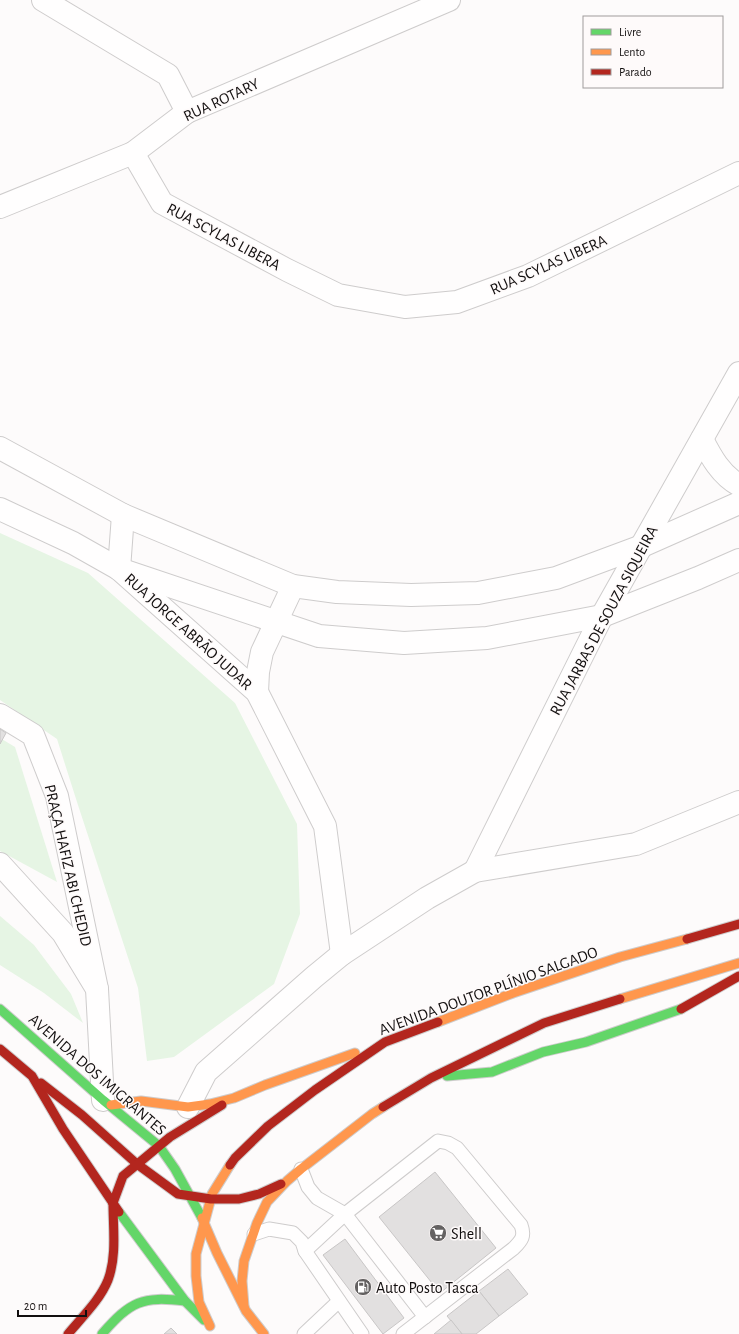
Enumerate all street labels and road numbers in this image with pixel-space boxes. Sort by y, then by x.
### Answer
street label: RUA ROTARY [181,75,262,124]
street label: RUA SCYLAS LIBERA [164,200,283,274]
street label: RUA SCYLAS LIBERA [488,232,609,298]
street label: RUA JARBAS DE SOUZA SIQUEIRA [547,523,662,718]
street label: RUA JORGE ABRÃO JUDAR [121,569,257,693]
street label: PRAÇA HAFIZ ABI CHEDID [42,783,94,948]
street label: AVENIDA DOUTOR PLÍNIO SALGADO [376,942,600,1038]
street label: AVENIDA DOS IMIGRANTES [26,1011,169,1139]

